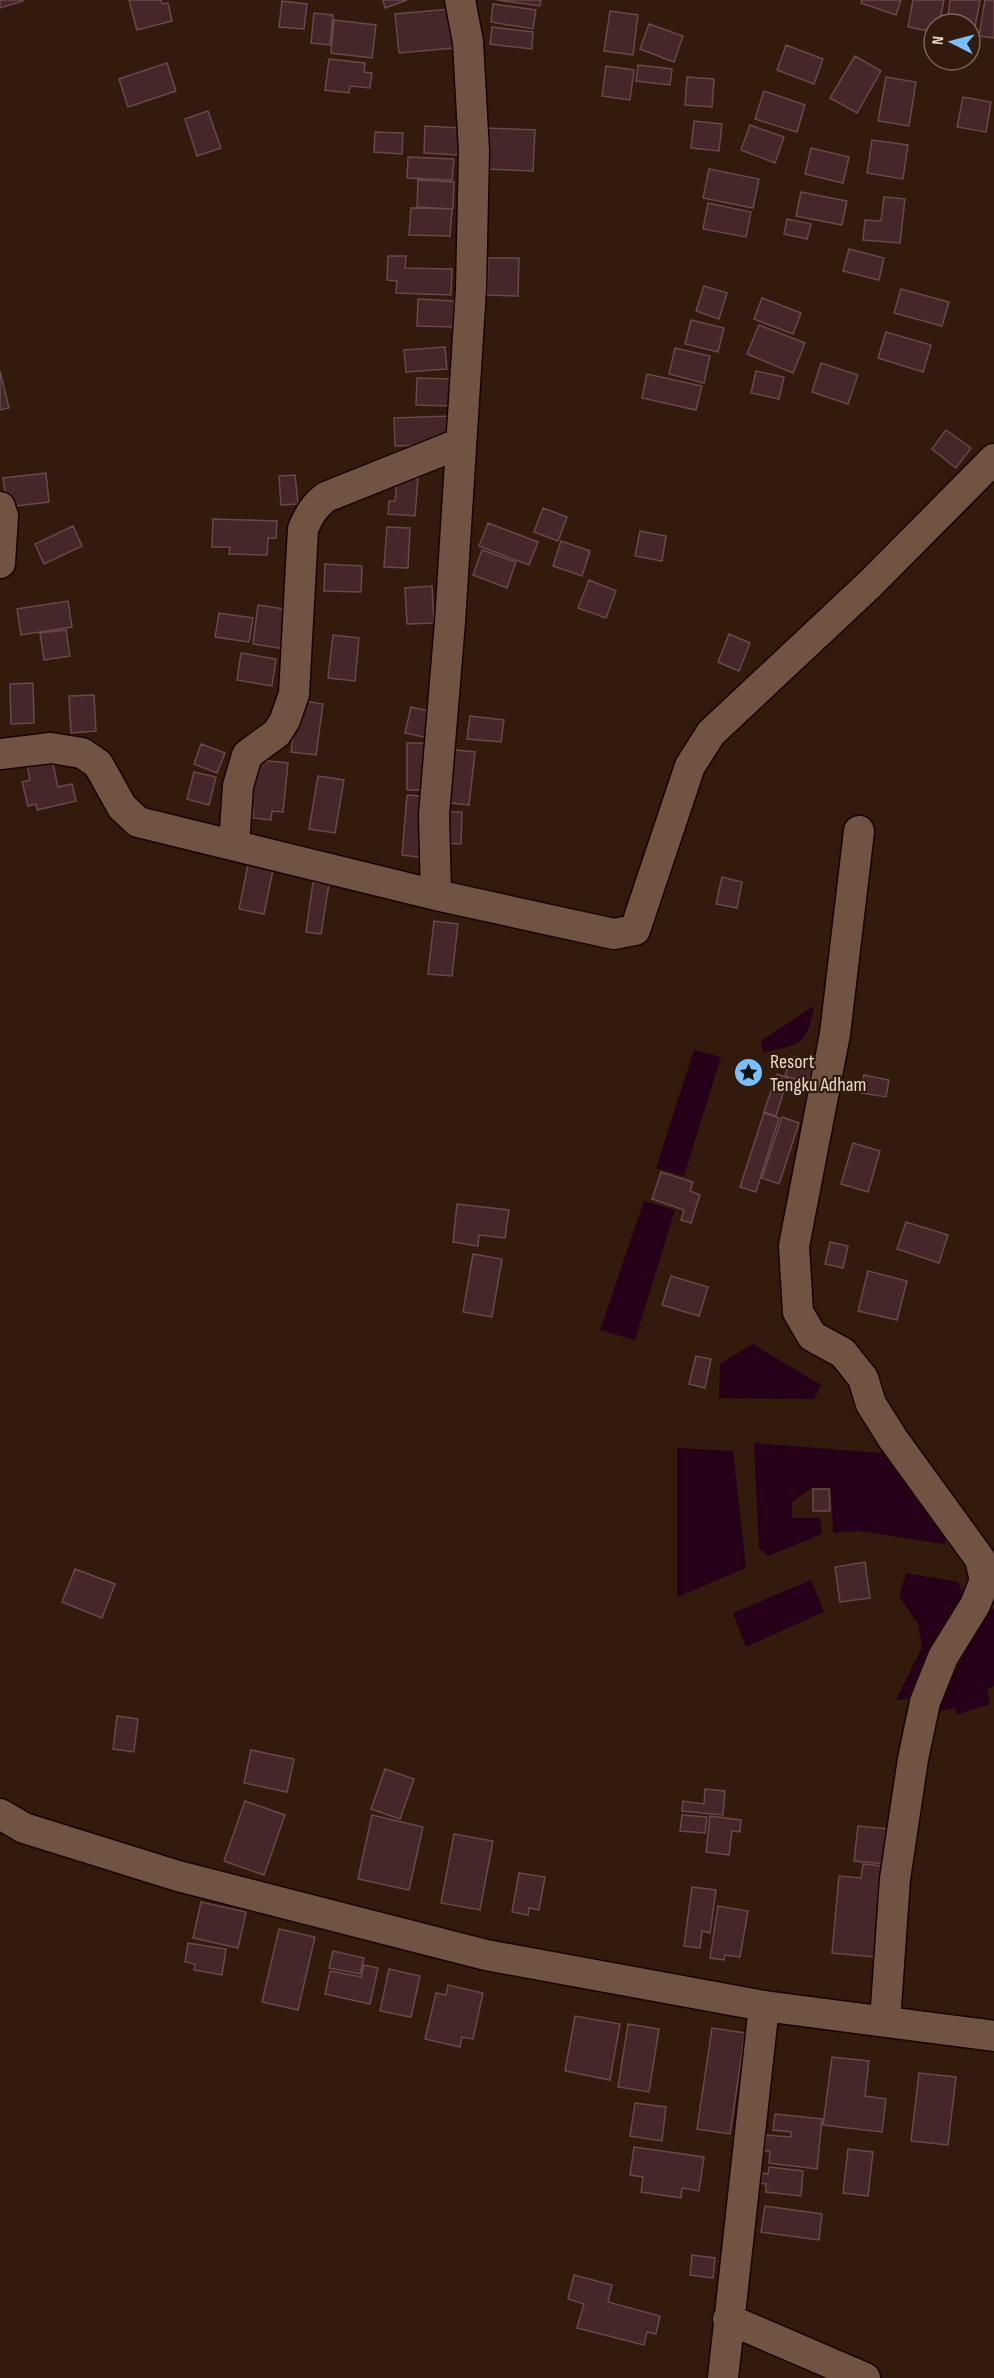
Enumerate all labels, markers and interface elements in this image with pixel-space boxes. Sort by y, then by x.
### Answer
north arrow [922,12,982,72]
text: N [929,35,948,46]
place label: Resort Tengku Adham [770,1050,866,1097]
place icon: Resort Tengku Adham [733,1057,765,1089]

